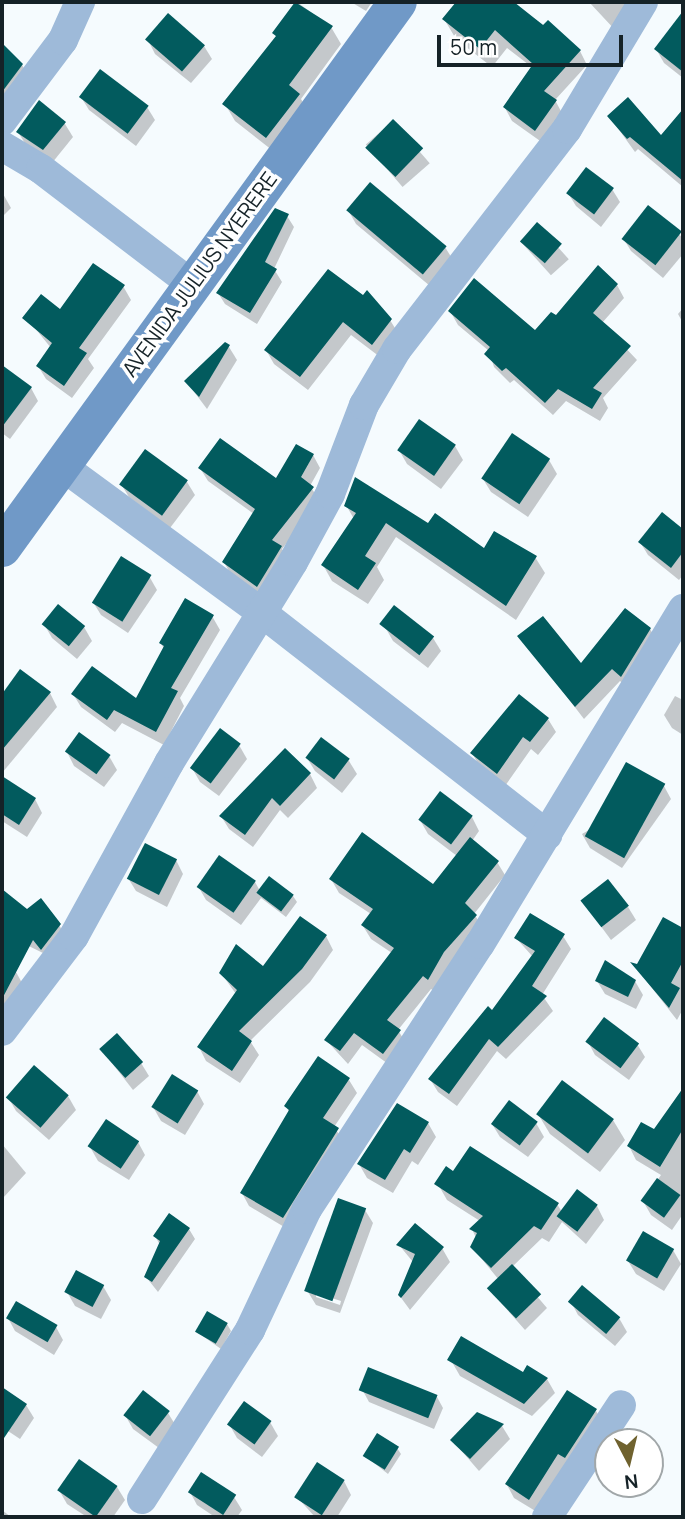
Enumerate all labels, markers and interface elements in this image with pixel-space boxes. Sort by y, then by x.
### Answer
scale bar [440,21,626,65]
text: 50 m [450,33,497,61]
street label: AVENIDA JULIUS NYERERE [116,167,282,381]
north arrow [594,1428,664,1498]
text: N [623,1468,640,1496]

